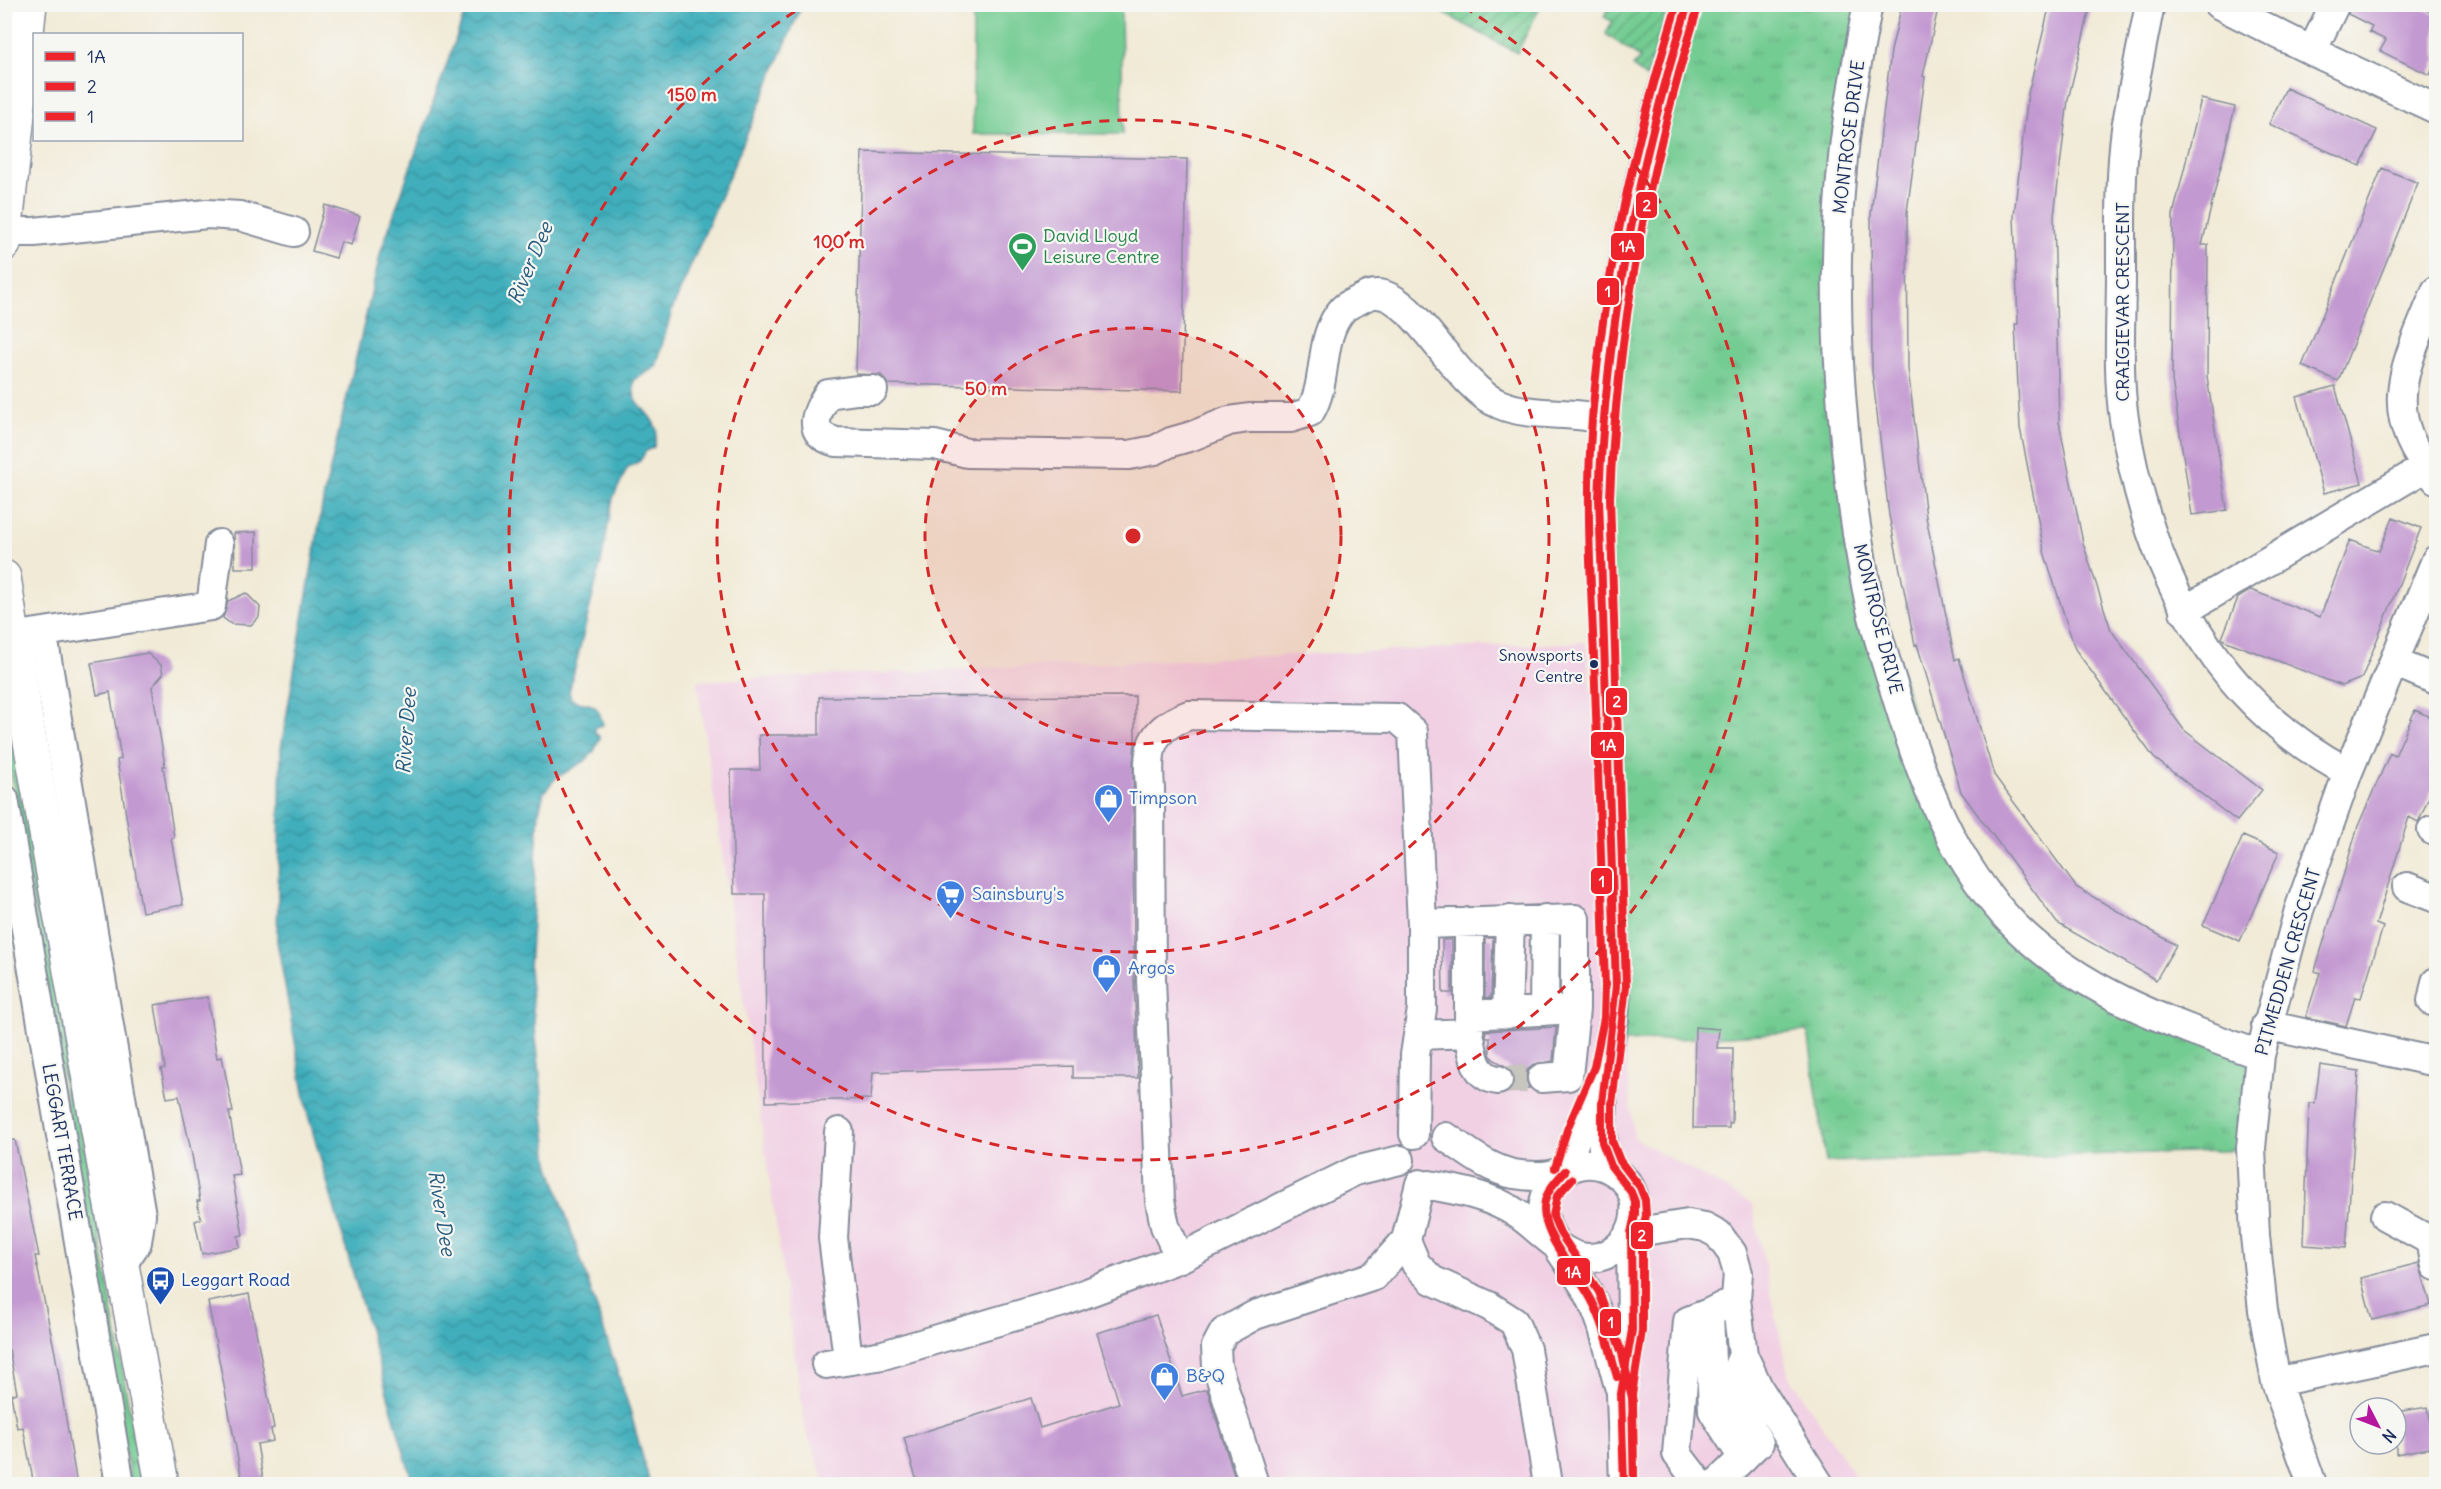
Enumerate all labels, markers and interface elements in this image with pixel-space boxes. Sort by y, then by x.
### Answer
legend [33,33,243,141]
text: 1A [87,45,106,68]
street label: MONTROSE DRIVE [1828,59,1869,215]
text: 2 [87,75,97,98]
text: 150 m [667,83,717,106]
text: 1 [87,105,94,128]
line badge: 2 [1635,191,1658,219]
text: 2 [1643,195,1652,215]
street label: CRAIGIEVAR CRESCENT [2111,202,2134,402]
water label: River Dee [501,217,558,307]
place label: David Lloyd Leisure Centre [1043,224,1159,268]
text: 100 m [814,230,865,253]
sports icon: David Lloyd Leisure Centre [1006,230,1038,272]
line badge: 1A [1610,232,1645,261]
text: 1A [1619,236,1635,256]
line badge: 1 [1596,277,1620,306]
text: 1 [1605,281,1611,301]
text: 50 m [965,377,1007,400]
centre of rings [1123,526,1143,546]
street label: MONTROSE DRIVE [1849,541,1908,697]
place label: Snowsports Centre [1499,645,1583,686]
marker: Snowsports Centre [1588,658,1600,670]
water label: River Dee [390,686,421,775]
line badge: 2 [1605,687,1628,716]
text: 2 [1613,691,1622,711]
line badge: 1A [1590,731,1625,759]
text: 1A [1600,735,1616,755]
shop icon: Timpson [1092,782,1124,824]
place label: Timpson [1129,786,1197,809]
street label: PITMEDDEN CRESCENT [2250,866,2325,1058]
line badge: 1 [1590,867,1613,895]
text: 1 [1599,871,1605,891]
supermarket icon: Sainsbury's [935,878,967,920]
place label: Sainsbury's [972,882,1065,905]
shop icon: Argos [1091,952,1123,994]
place label: Argos [1128,956,1175,979]
street label: LEGGART TERRACE [37,1062,88,1222]
water label: River Dee [423,1168,462,1259]
line badge: 2 [1630,1221,1654,1250]
text: 2 [1638,1225,1647,1245]
line badge: 1A [1556,1257,1591,1286]
text: 1A [1565,1262,1581,1282]
bus stop icon: Leggart Road [144,1264,176,1306]
place label: Leggart Road [181,1268,291,1291]
line badge: 1 [1599,1308,1622,1337]
text: 1 [1608,1312,1614,1332]
shop icon: B&Q [1149,1360,1181,1402]
place label: B&Q [1186,1364,1225,1387]
north arrow [2348,1396,2408,1456]
text: N [2378,1425,2400,1447]

